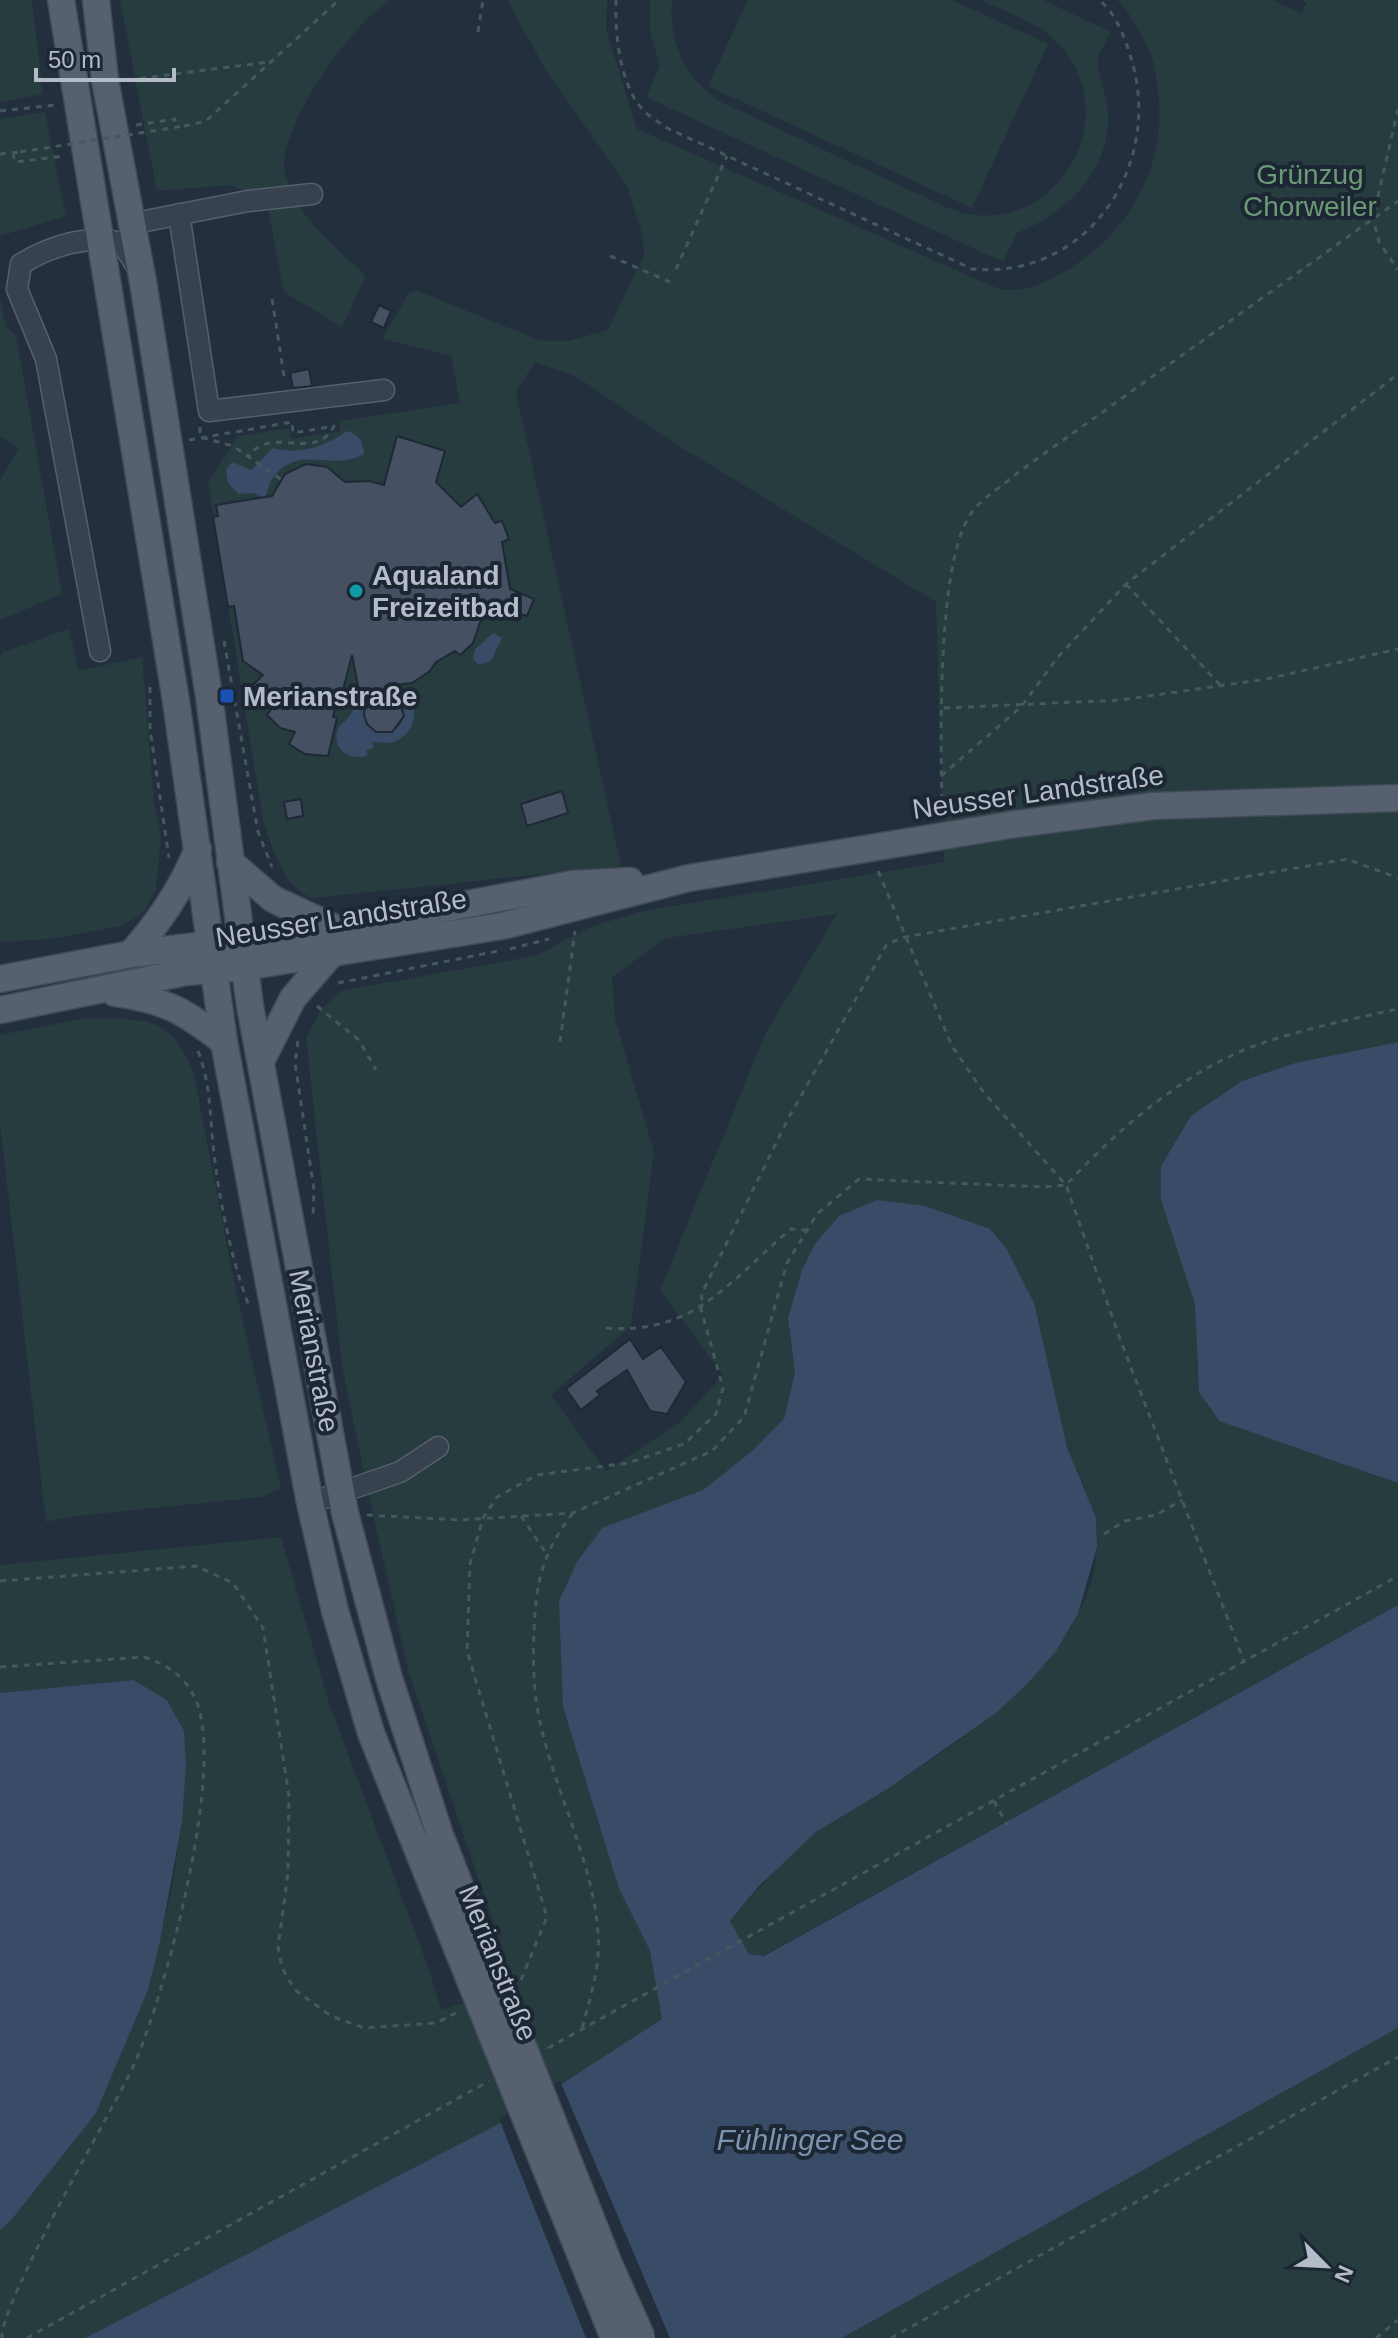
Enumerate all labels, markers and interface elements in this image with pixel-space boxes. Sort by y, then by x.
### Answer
scale bar [36,32,174,82]
text: 50 m [48,46,101,73]
park label: Grünzug Chorweiler [1243,159,1377,222]
place label: Aqualand Freizeitbad [372,560,520,623]
marker: Aqualand Freizeitbad [347,582,365,600]
place label: Merianstraße [243,681,417,712]
marker: Merianstraße [218,687,236,705]
street label: Neusser Landstraße [910,759,1166,825]
street label: Neusser Landstraße [213,883,469,953]
street label: Merianstraße [283,1267,345,1435]
street label: Merianstraße [453,1881,543,2045]
water label: Fühlinger See [717,2123,903,2156]
north arrow [1286,2226,1366,2306]
text: N [1329,2262,1358,2286]

